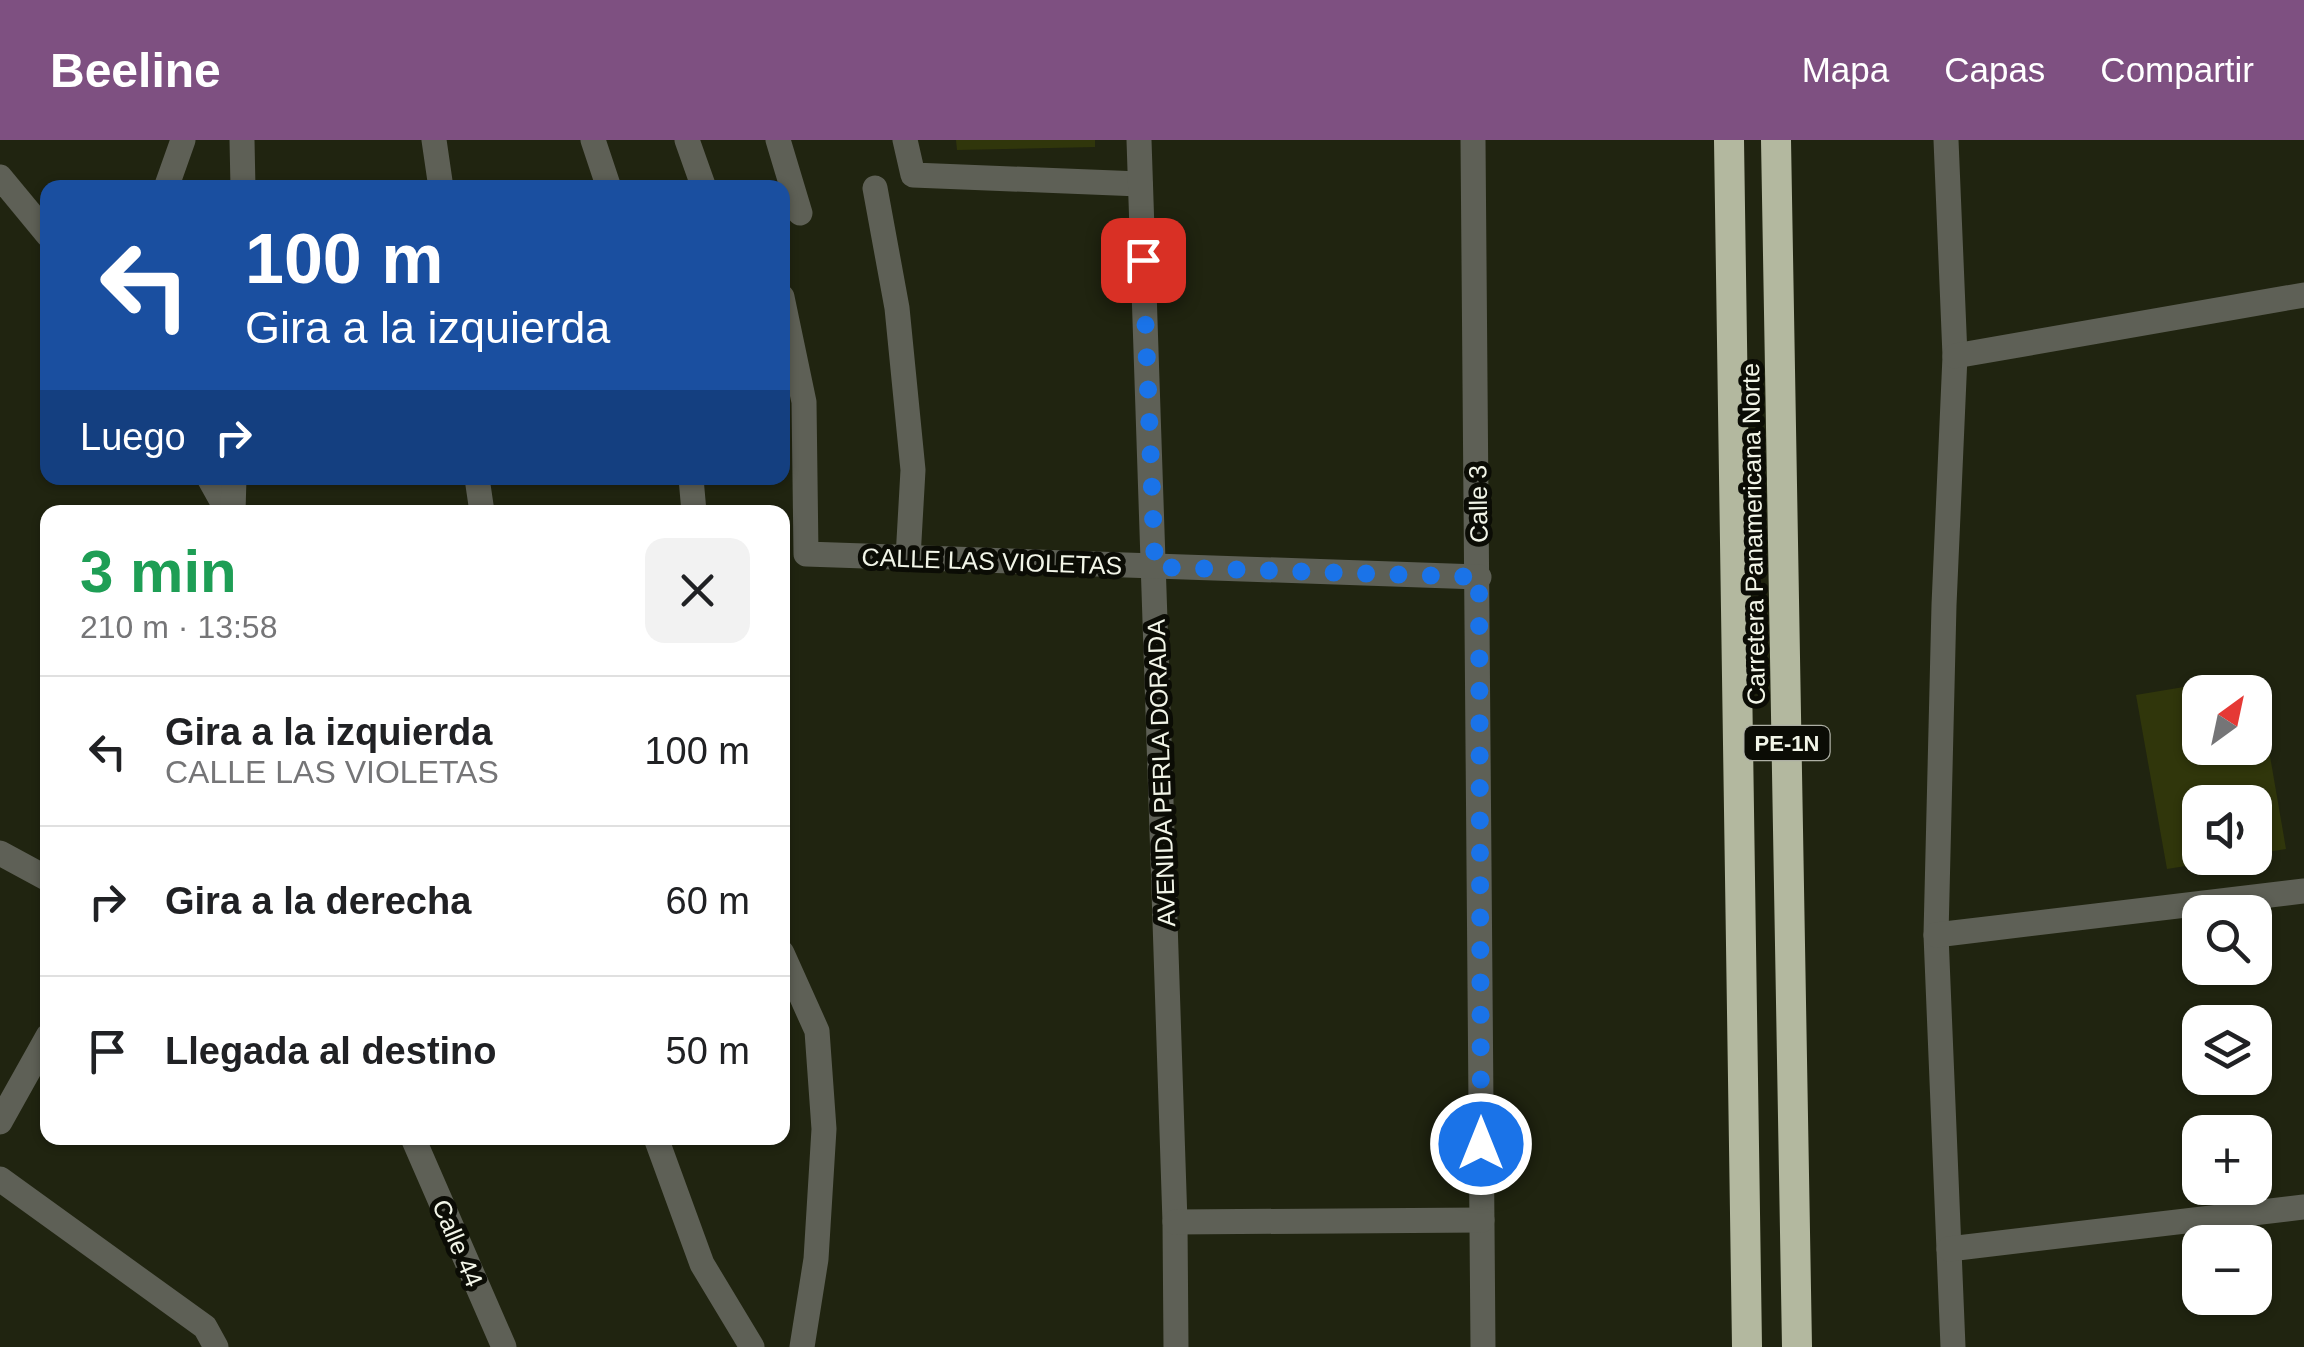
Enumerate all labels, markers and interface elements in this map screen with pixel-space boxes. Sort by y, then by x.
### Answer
text: Beeline [50,44,221,97]
text: Mapa [1802,50,1889,89]
text: Capas [1944,50,2045,89]
text: Compartir [2100,50,2254,89]
pin [1101,218,1186,303]
icon: left [80,220,210,350]
text: 100 m [245,220,443,298]
icon: arrive [1116,233,1171,288]
text: Gira a la izquierda [245,302,610,353]
street label: Carretera Panamericana Norte [1736,363,1770,705]
icon: right [206,410,261,465]
text: Luego [80,416,186,458]
street label: Calle 3 [1463,465,1493,543]
text: 3 min [80,538,237,605]
button: close [645,538,750,643]
street label: CALLE LAS VIOLETAS [861,542,1123,580]
text: 210 m · 13:58 [80,609,277,645]
street label: AVENIDA PERLA DORADA [1142,618,1180,927]
north arrow [2182,675,2272,765]
map controls [2182,675,2272,1315]
text: Gira a la izquierda [165,711,492,753]
icon: left [80,724,135,779]
road number: PE-1N [1744,726,1830,760]
text: 100 m [644,730,750,772]
text: CALLE LAS VIOLETAS [165,754,499,790]
button: sound [2182,785,2272,875]
icon: right [80,874,135,929]
text: Gira a la derecha [165,880,471,922]
text: 60 m [666,880,750,922]
button: search [2182,895,2272,985]
button: layers [2182,1005,2272,1095]
icon: arrive [80,1024,135,1079]
text: Llegada al destino [165,1030,497,1072]
text: 50 m [666,1030,750,1072]
position arrow [1429,1092,1533,1196]
button: + [2182,1115,2272,1205]
street label: Calle 44 [427,1195,489,1291]
button: − [2182,1225,2272,1315]

